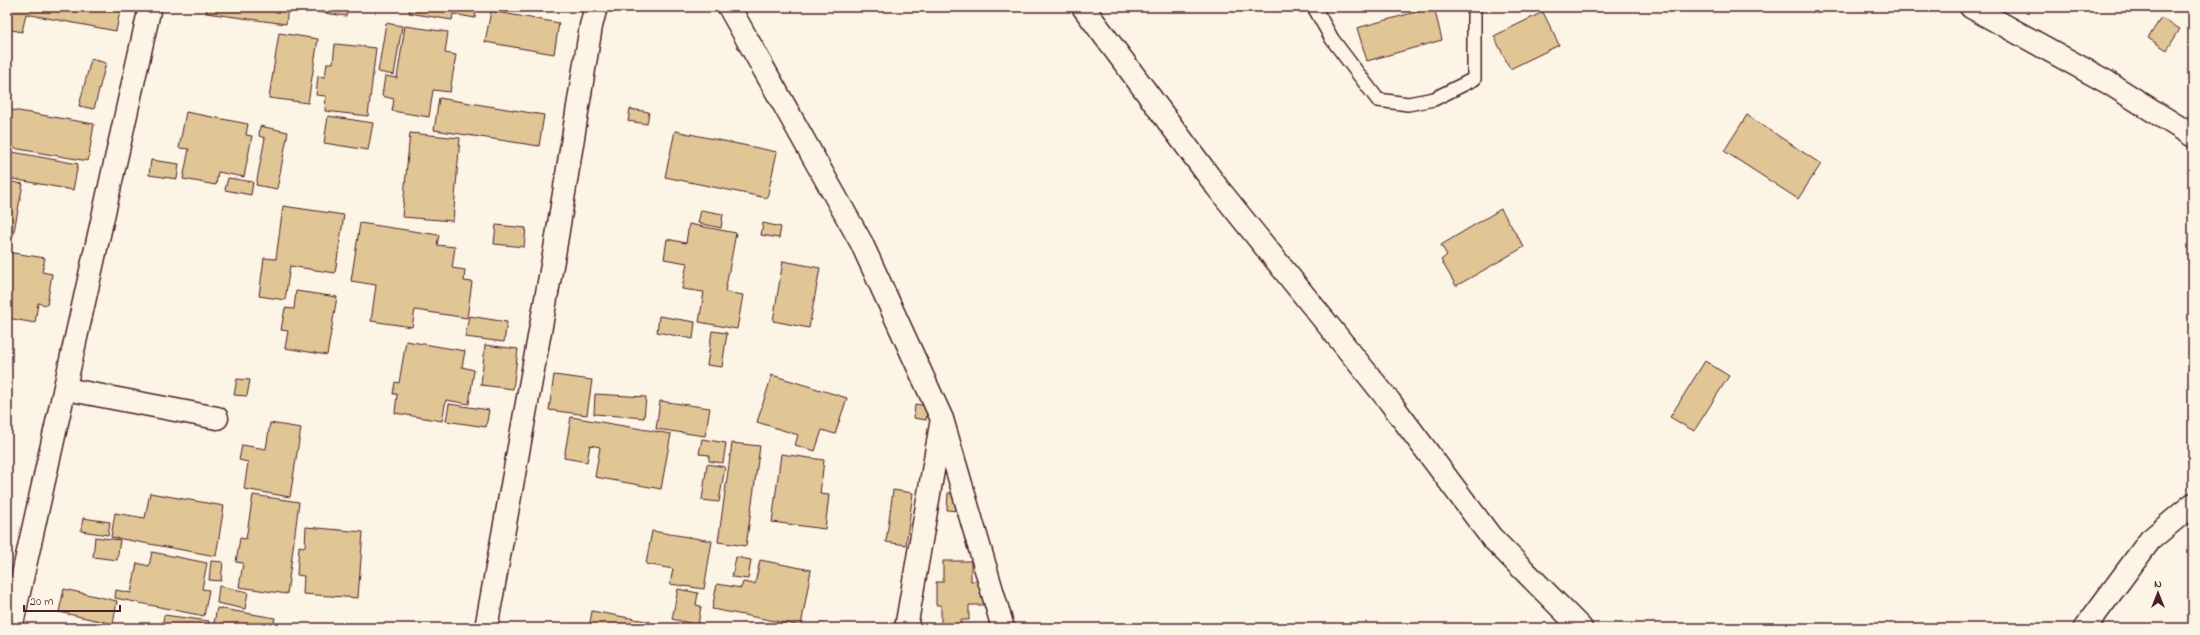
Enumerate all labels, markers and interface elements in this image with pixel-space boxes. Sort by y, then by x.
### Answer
north arrow [2138,573,2178,613]
text: N [2154,576,2162,592]
scale bar [24,587,120,613]
text: 20 m [30,593,53,611]

